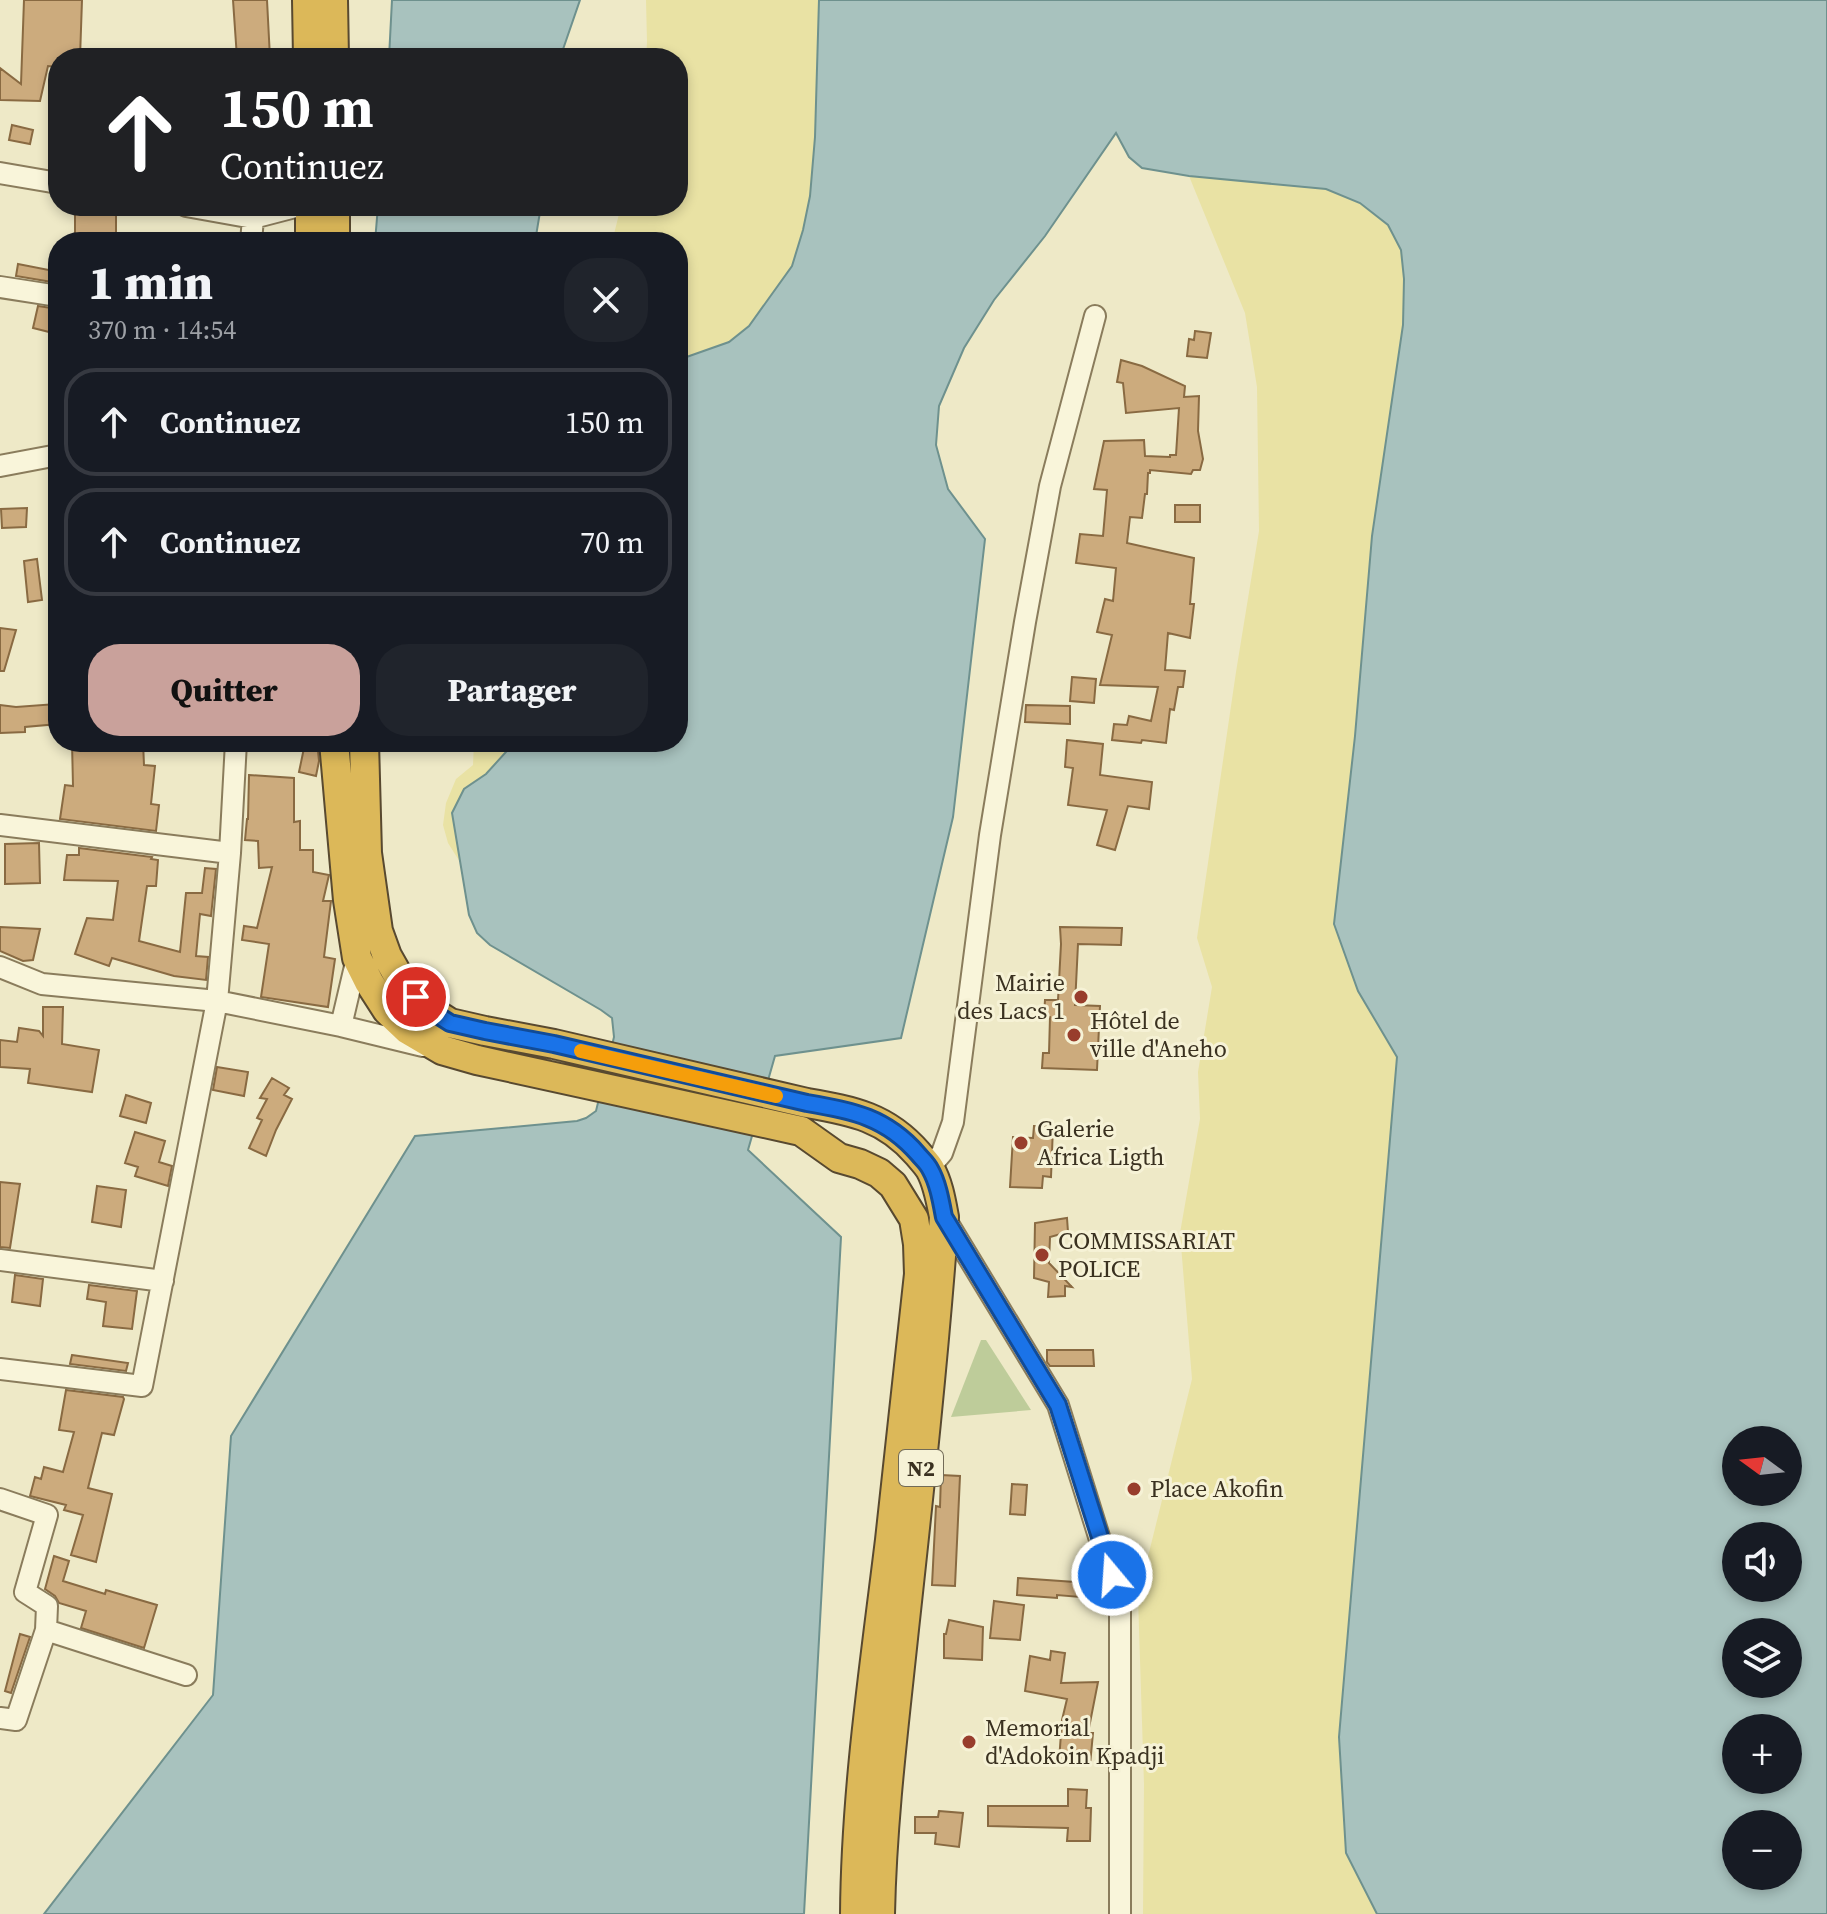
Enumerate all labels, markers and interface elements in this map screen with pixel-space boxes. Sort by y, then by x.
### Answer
text: 150 m [220,69,374,146]
icon: ahead [88,80,192,184]
text: Continuez [220,142,384,191]
text: 1 min [88,249,213,315]
button: close [564,258,648,342]
text: 370 m · 14:54 [88,312,236,348]
icon: ahead [92,400,136,444]
text: Continuez [160,402,300,443]
text: 150 m [565,402,644,443]
icon: ahead [92,520,136,564]
text: Continuez [160,522,300,563]
text: 70 m [580,522,644,563]
button: Quitter [88,644,360,736]
button: Partager [376,644,648,736]
pin [382,963,450,1031]
place label: Mairie des Lacs 1 [957,966,1065,1027]
icon: arrive [394,975,438,1019]
marker: Mairie des Lacs 1 [1072,988,1090,1006]
place label: Hôtel de ville d'Aneho [1090,1004,1227,1065]
marker: Hôtel de ville d'Aneho [1065,1026,1083,1044]
place label: Galerie Africa Ligth [1037,1112,1164,1173]
marker: Galerie Africa Ligth [1012,1134,1030,1152]
place label: COMMISSARIAT POLICE [1058,1224,1235,1285]
marker: COMMISSARIAT POLICE [1033,1246,1051,1264]
north arrow [1722,1426,1802,1506]
map controls [1722,1426,1802,1890]
road number: N2 [899,1450,943,1486]
place label: Place Akofin [1150,1472,1284,1505]
marker: Place Akofin [1125,1480,1143,1498]
button: sound [1722,1522,1802,1602]
position arrow [1070,1533,1154,1617]
button: layers [1722,1618,1802,1698]
place label: Memorial d'Adokoin Kpadji [985,1711,1165,1772]
button: + [1722,1714,1802,1794]
marker: Memorial d'Adokoin Kpadji [960,1733,978,1751]
button: − [1722,1810,1802,1890]

